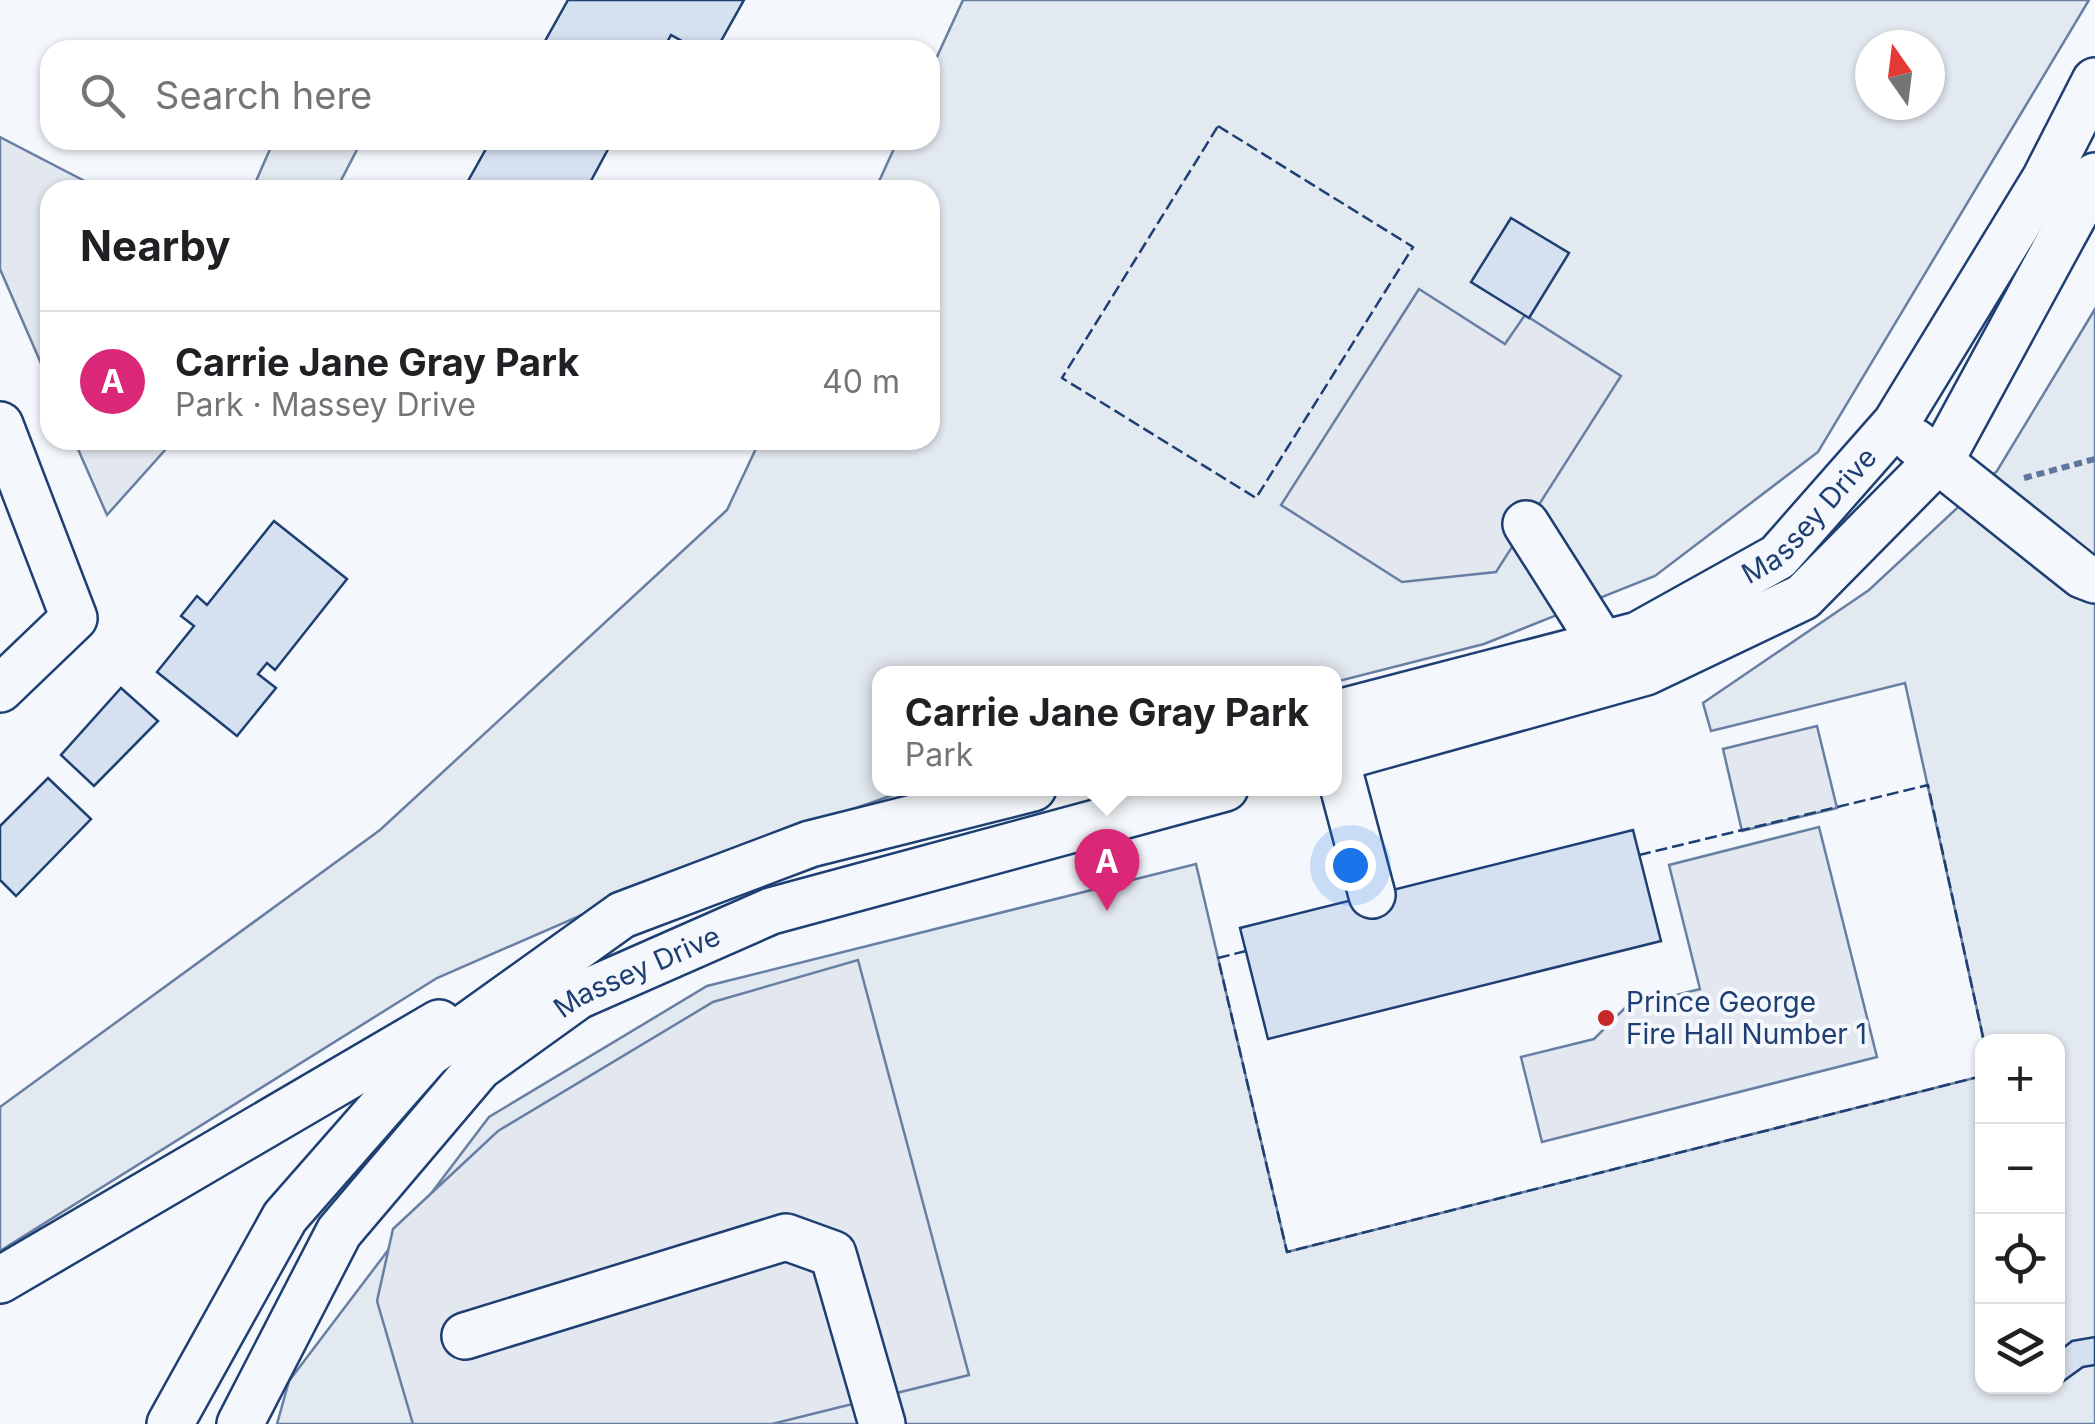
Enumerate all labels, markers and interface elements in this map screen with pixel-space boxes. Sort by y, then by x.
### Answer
north arrow [1855,30,1945,120]
search box [40,40,940,150]
icon: search [75,68,130,123]
text: Search here [155,72,372,118]
text: Nearby [80,220,231,271]
text: Carrie Jane Gray Park [175,339,579,385]
text: A [101,362,124,401]
text: 40 m [822,362,900,401]
text: Park · Massey Drive [175,385,476,424]
street label: Massey Drive [1736,440,1884,591]
popup [872,666,1342,796]
text: Carrie Jane Gray Park [905,689,1309,735]
text: Park [905,735,973,774]
pin: A [1074,828,1140,911]
your location [1325,840,1376,891]
street label: Massey Drive [547,919,725,1025]
place label: Prince George Fire Hall Number 1 [1626,985,1867,1051]
marker: Prince George Fire Hall Number 1 [1595,1007,1617,1029]
map controls [1975,1034,2065,1394]
button: + [1975,1034,2065,1124]
button: − [1975,1124,2065,1214]
button: locate [1975,1214,2065,1304]
button: layers [1975,1304,2065,1394]

